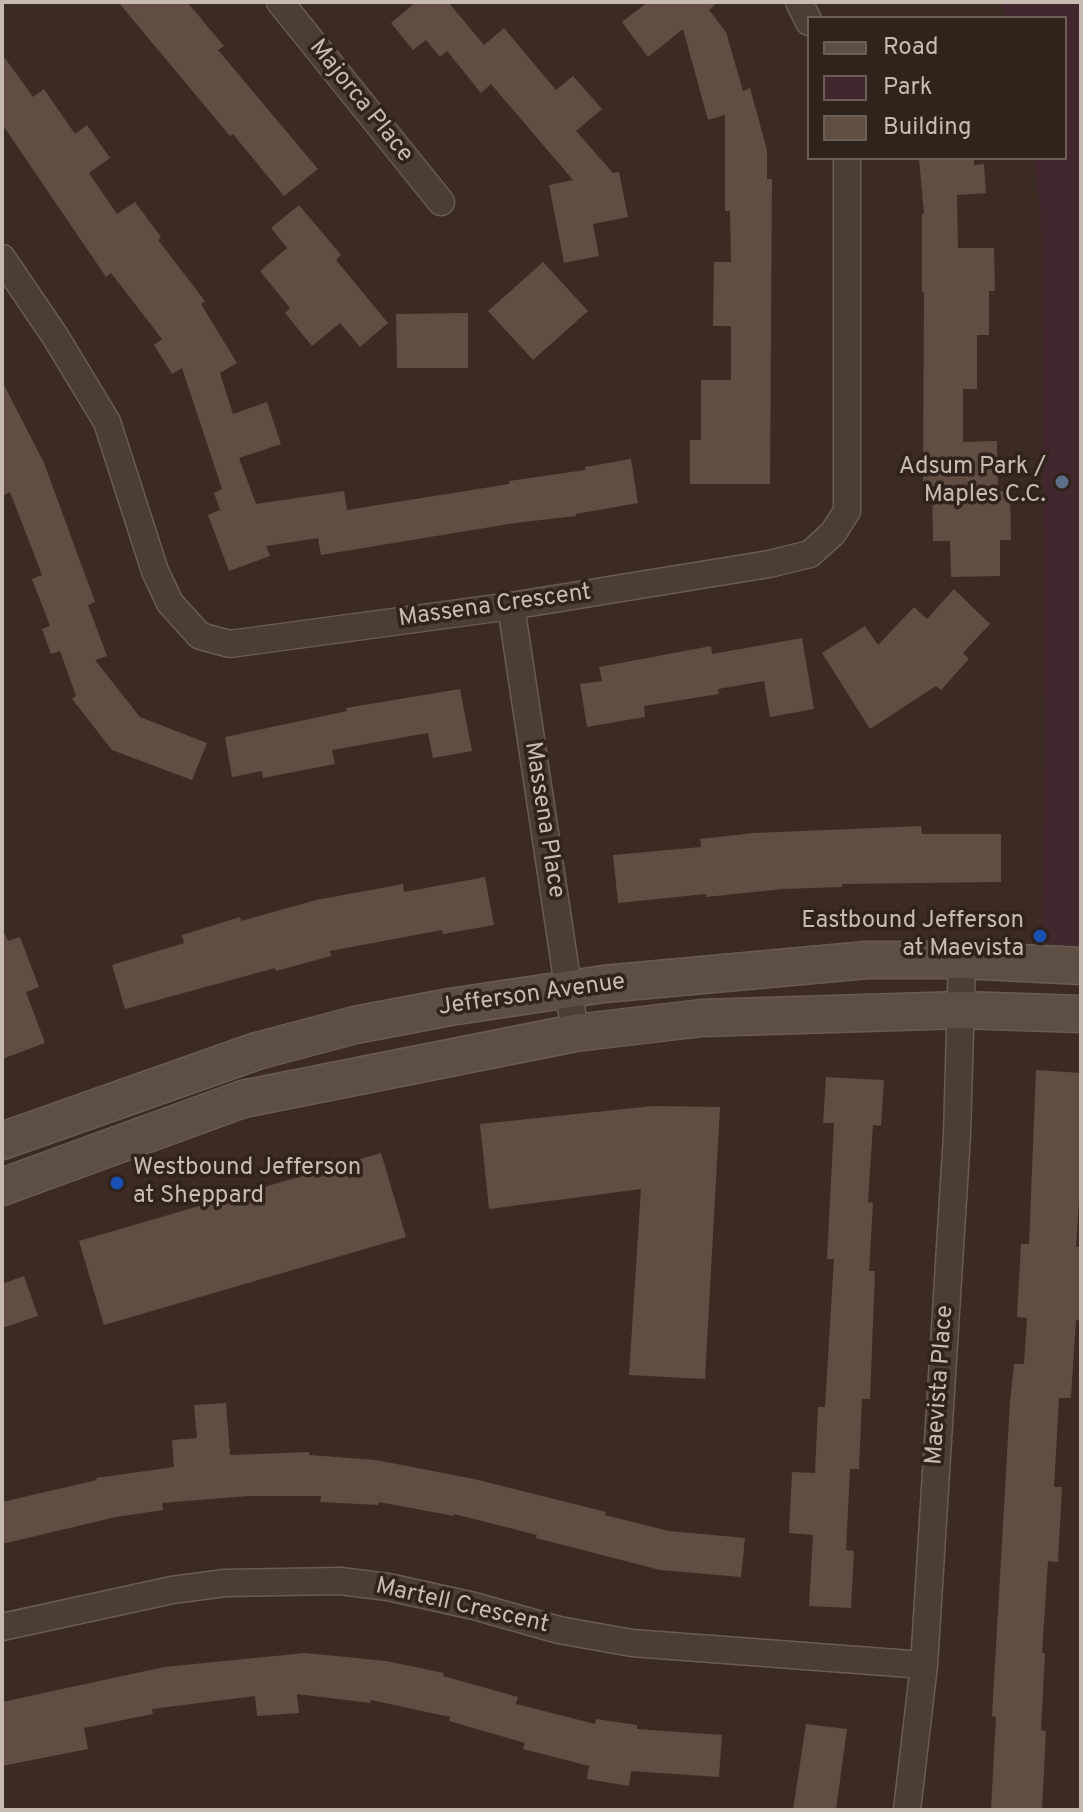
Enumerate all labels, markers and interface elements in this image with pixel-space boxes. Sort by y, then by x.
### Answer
legend [807,16,1067,160]
text: Road [883,33,939,63]
street label: Majorca Place [302,35,418,169]
text: Park [883,73,933,103]
text: Building [883,113,972,143]
place label: Adsum Park / Maples C.C. [899,454,1046,510]
marker: Adsum Park / Maples C.C. [1053,473,1071,491]
street label: Massena Crescent [397,579,593,635]
street label: Massena Place [516,740,570,900]
place label: Eastbound Jefferson at Maevista [801,908,1024,964]
marker: Eastbound Jefferson at Maevista [1031,927,1049,945]
street label: Jefferson Avenue [437,969,627,1023]
place label: Westbound Jefferson at Sheppard [133,1155,361,1211]
marker: Westbound Jefferson at Sheppard [108,1174,126,1192]
street label: Maevista Place [921,1304,961,1466]
street label: Martell Crescent [373,1573,551,1641]

